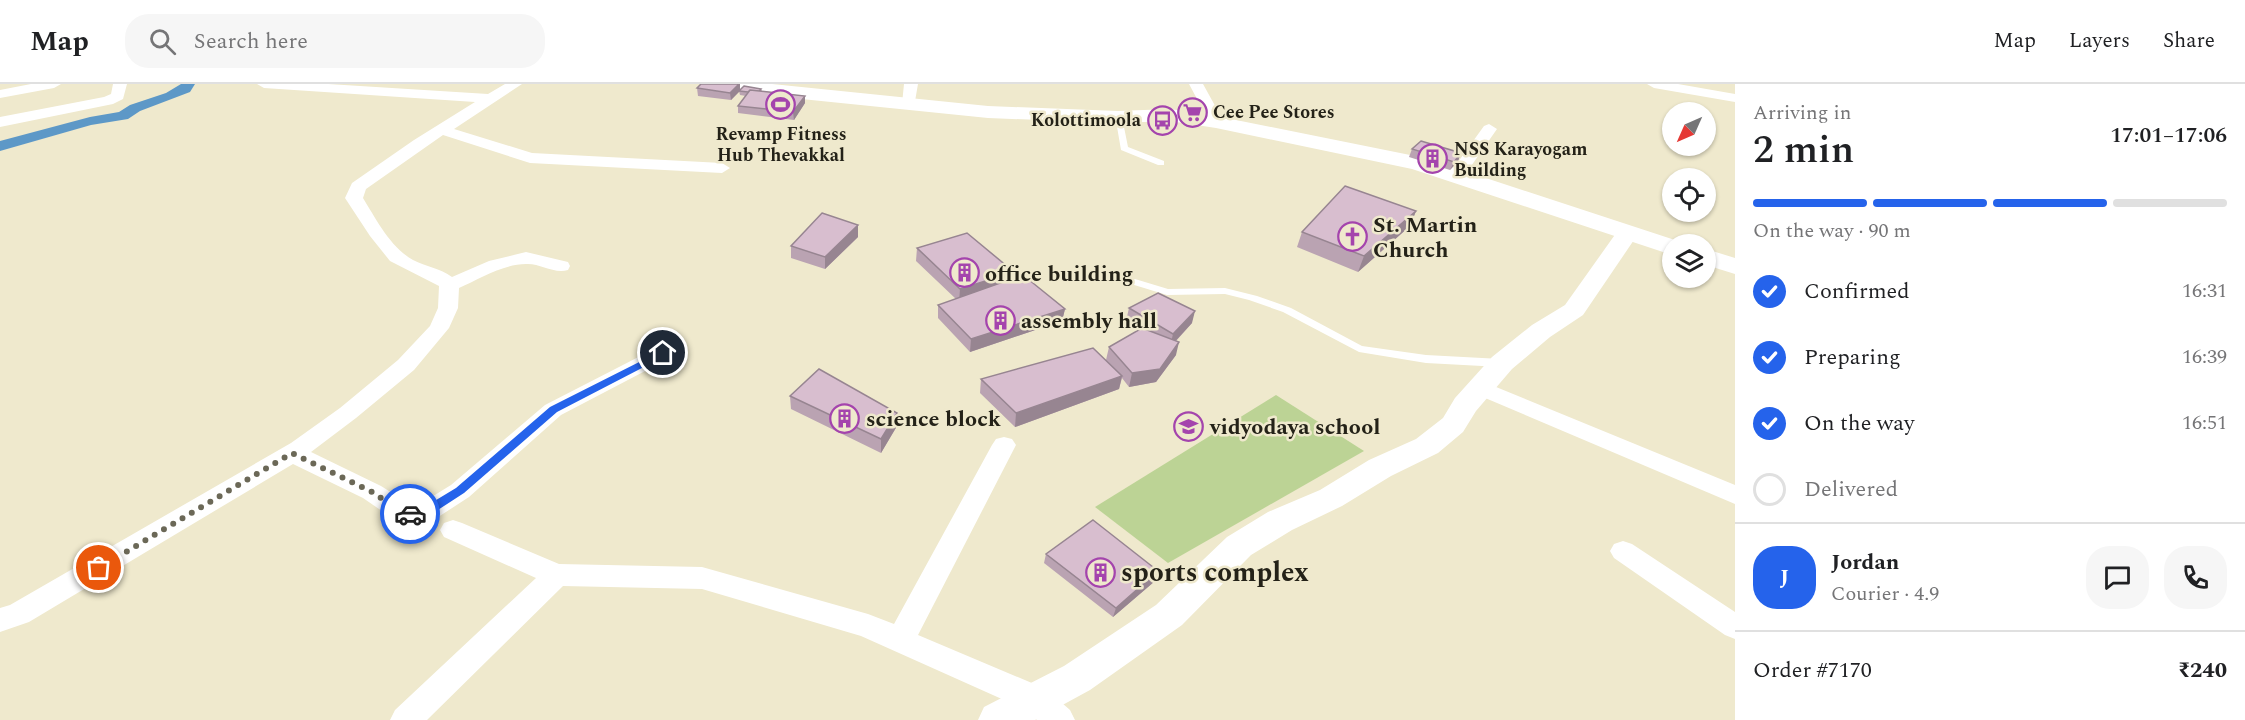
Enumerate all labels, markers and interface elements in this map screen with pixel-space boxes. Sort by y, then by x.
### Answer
search box [125,14,545,68]
text: Map [30,20,89,63]
icon: search [146,25,179,58]
text: Search here [194,25,308,58]
text: Map [1994,25,2036,57]
text: Layers [2069,25,2130,57]
text: Share [2163,25,2215,57]
sports icon: Revamp Fitness Hub Thevakkal [765,89,797,121]
supermarket icon: Cee Pee Stores [1176,96,1208,128]
text: Arriving in [1753,98,1851,128]
place label: Cee Pee Stores [1213,99,1335,126]
north arrow [1662,102,1716,156]
map controls [1662,102,1716,288]
bus stop icon: Kolottimoola [1146,104,1178,136]
place label: Kolottimoola [1031,107,1142,134]
text: 17:01–17:06 [2110,119,2227,152]
place label: Revamp Fitness Hub Thevakkal [715,121,847,169]
text: 2 min [1753,121,1854,180]
place label: NSS Karayogam Building [1454,136,1587,184]
building icon: NSS Karayogam Building [1417,143,1449,175]
button: locate [1662,168,1716,222]
place label: St. Martin Church [1373,209,1478,267]
text: On the way · 90 m [1753,216,1911,246]
church icon: St. Martin Church [1336,221,1368,253]
button: layers [1662,234,1716,288]
building icon: office building [948,257,980,289]
place label: office building [985,258,1133,291]
icon: check [1753,275,1786,308]
text: Confirmed [1804,275,1910,308]
text: 16:31 [2182,276,2227,306]
building icon: assembly hall [984,304,1016,336]
place label: assembly hall [1021,305,1157,338]
pin [637,327,688,378]
icon: home [646,336,679,369]
icon: check [1753,341,1786,374]
text: Preparing [1804,341,1901,374]
text: 16:39 [2182,342,2227,372]
building icon: science block [829,402,861,434]
place label: science block [866,403,1002,436]
icon: check [1753,407,1786,440]
text: On the way [1804,407,1915,440]
text: 16:51 [2182,408,2227,438]
school or university icon: vidyodaya school [1173,410,1205,442]
place label: vidyodaya school [1209,411,1380,444]
text: Delivered [1804,473,1898,506]
courier [380,484,440,544]
icon: car [394,498,427,531]
pin [73,542,124,593]
text: Jordan [1831,546,1899,579]
button: chat [2086,546,2149,609]
button: phone [2164,546,2227,609]
icon: bag [82,551,115,584]
place label: sports complex [1121,552,1309,594]
building icon: sports complex [1084,556,1116,588]
text: J [1780,561,1789,594]
text: Courier · 4.9 [1831,579,1939,609]
text: Order #7170 [1753,654,1872,687]
text: ₹240 [2178,654,2227,687]

